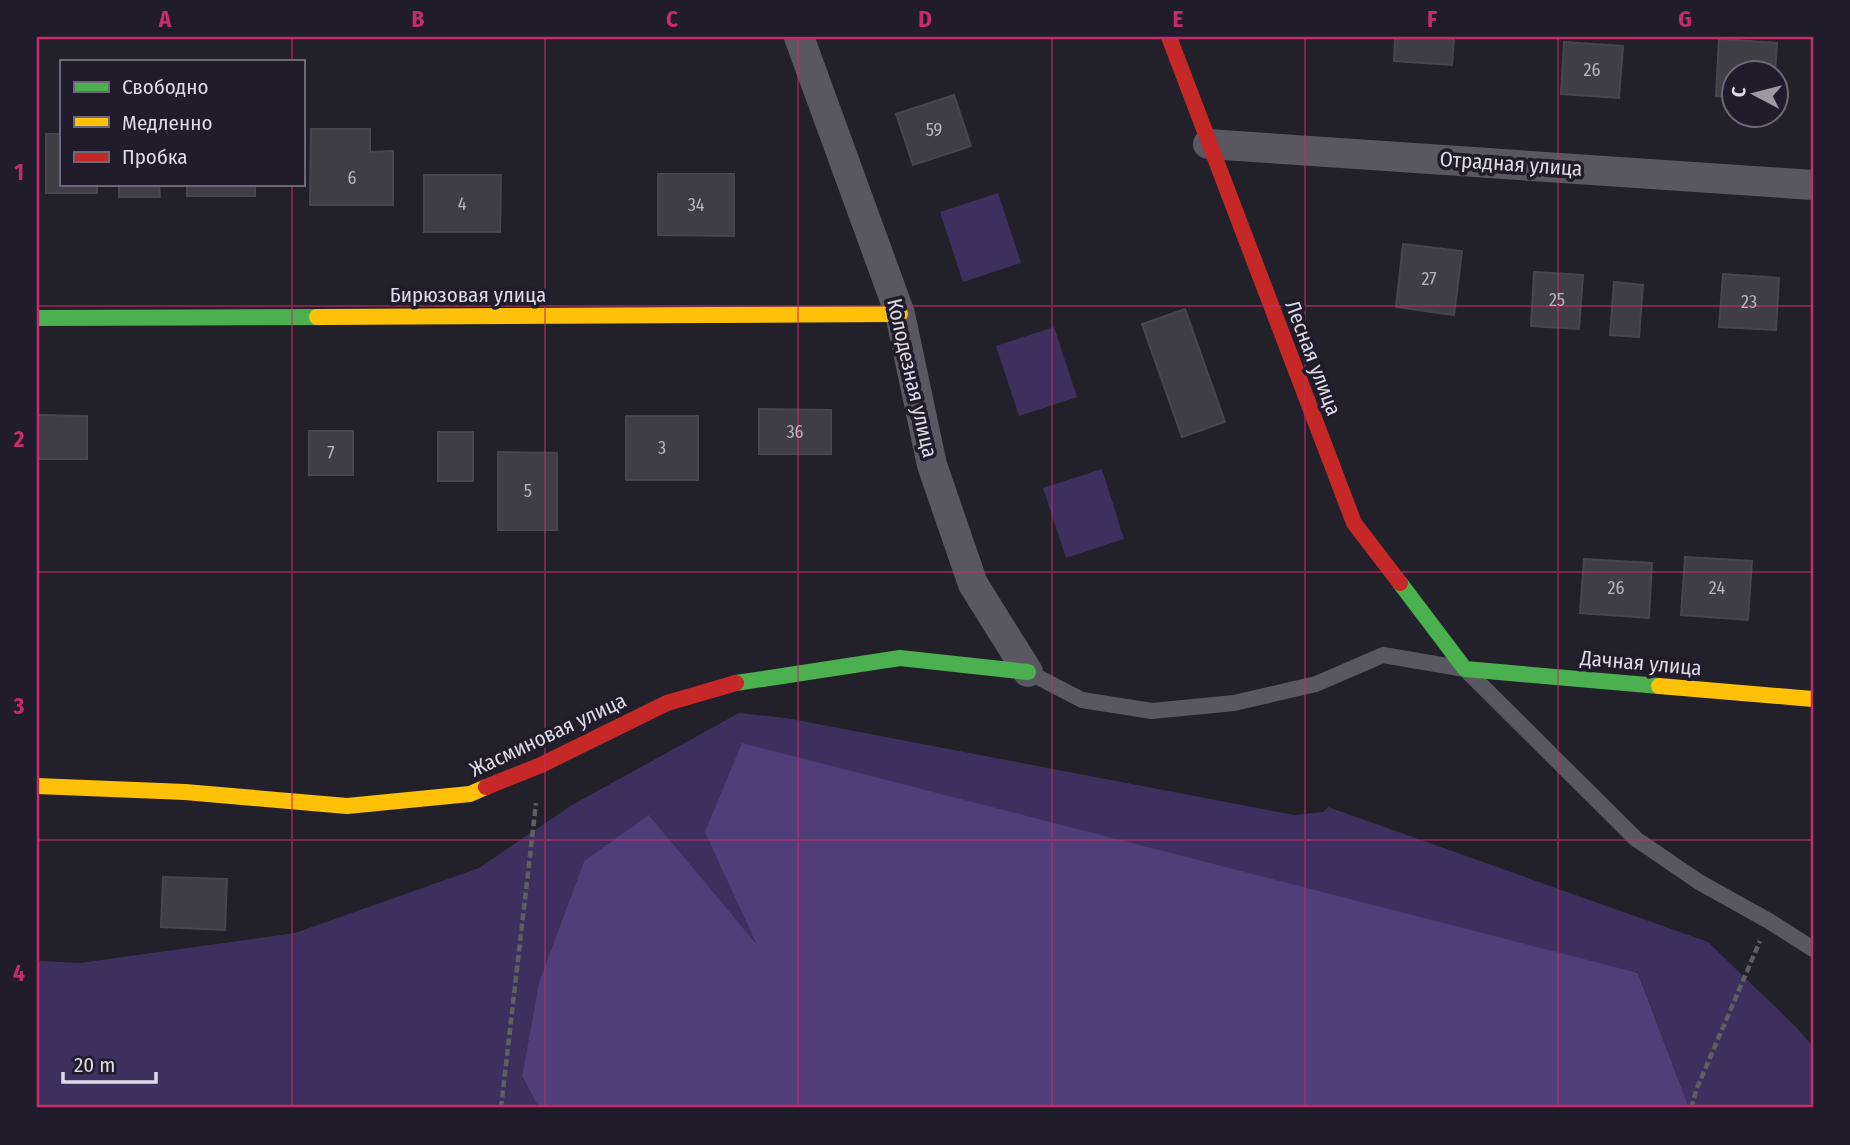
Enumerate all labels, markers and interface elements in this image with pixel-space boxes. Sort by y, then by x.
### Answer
text: A [158,5,172,33]
text: B [412,5,425,33]
text: C [666,5,678,33]
text: D [918,5,932,33]
text: E [1173,5,1184,33]
text: F [1427,5,1437,33]
text: G [1678,5,1692,33]
house number: 26 [1584,59,1601,81]
legend [60,60,304,186]
north arrow [1720,60,1790,130]
text: Свободно [122,74,208,100]
text: С [1727,86,1751,98]
text: Медленно [122,110,212,136]
house number: 59 [926,119,942,141]
text: Пробка [122,144,188,170]
street label: Отрадная улица [1439,146,1583,182]
text: 1 [14,158,24,186]
house number: 6 [348,167,357,189]
house number: 4 [458,193,467,215]
house number: 34 [688,194,705,216]
house number: 27 [1421,268,1437,290]
street label: Бирюзовая улица [390,282,546,308]
house number: 25 [1549,289,1565,311]
house number: 23 [1741,291,1757,313]
street label: Колодезная улица [881,296,943,460]
street label: Лесная улица [1279,297,1347,419]
house number: 36 [786,421,804,443]
text: 2 [13,425,25,453]
house number: 3 [658,437,666,459]
house number: 7 [327,442,335,464]
house number: 5 [524,480,532,502]
house number: 26 [1608,577,1625,599]
house number: 24 [1709,577,1725,599]
street label: Дачная улица [1578,645,1703,681]
street label: Жасминовая улица [466,687,630,783]
text: 3 [13,692,25,720]
text: 4 [13,959,25,987]
scale bar [63,1040,156,1084]
text: 20 m [74,1052,115,1078]

